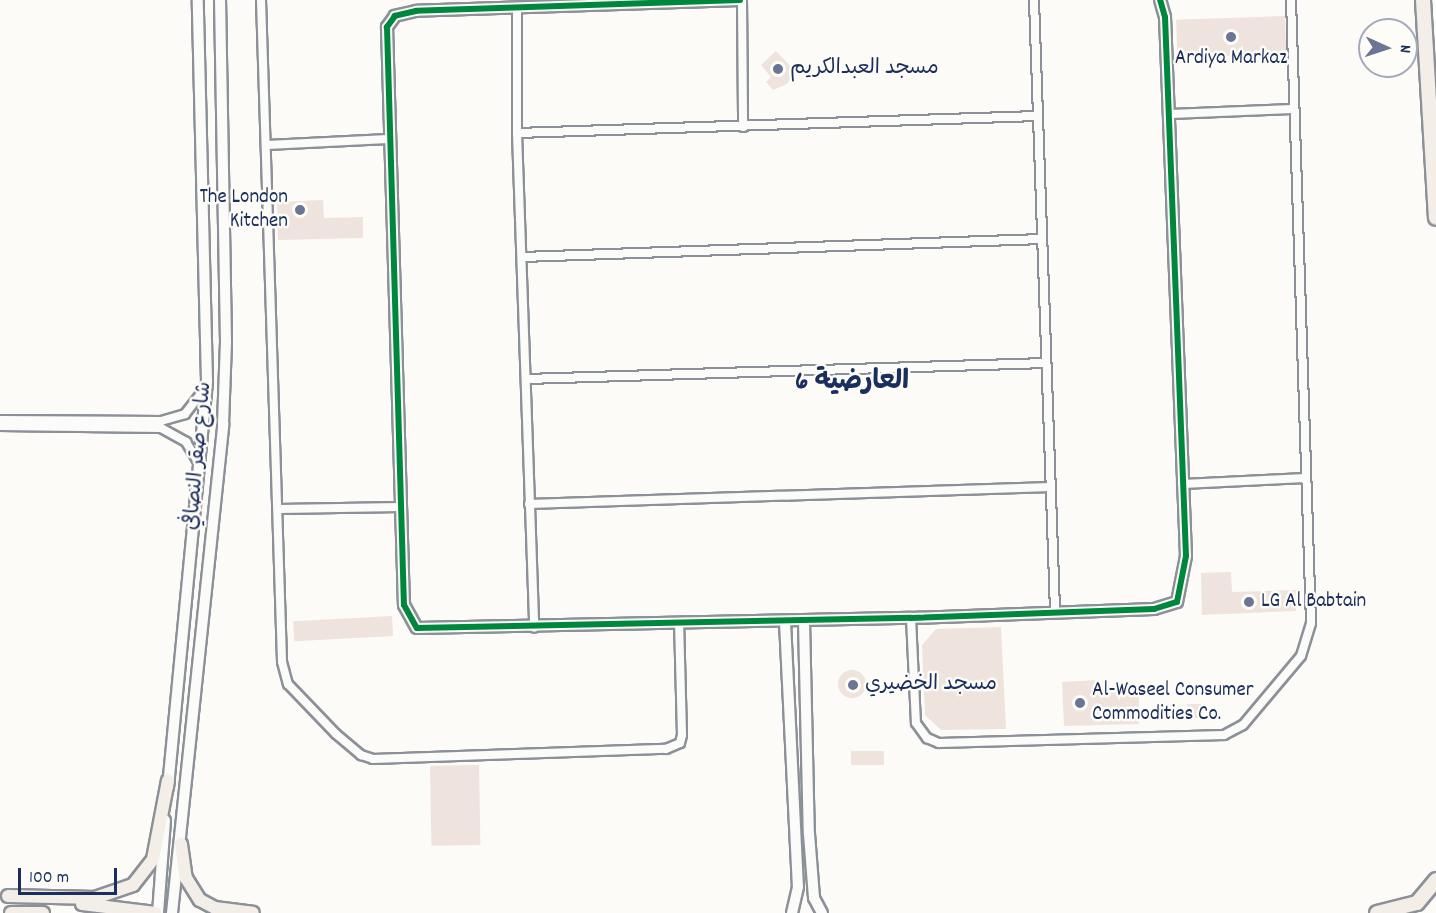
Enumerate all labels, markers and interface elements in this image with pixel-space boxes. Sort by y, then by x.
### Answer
north arrow [1358,18,1418,78]
marker: Ardiya Markaz [1224,30,1238,44]
text: N [1393,44,1416,53]
place label: Ardiya Markaz [1175,46,1287,72]
place label: مسجد العبدالكريم [790,56,939,82]
marker: مسجد العبدالكريم [771,62,785,76]
place label: The London Kitchen [199,185,288,235]
marker: The London Kitchen [293,203,307,217]
district label: العارضية 6 [795,367,909,399]
street label: شارع صقر النصافي [180,381,218,531]
place label: LG Al Babtain [1261,589,1366,615]
marker: LG Al Babtain [1242,595,1256,609]
place label: مسجد الخضيري [865,672,997,698]
marker: مسجد الخضيري [846,678,860,692]
place label: Al-Waseel Consumer Commodities Co. [1092,678,1253,728]
marker: Al-Waseel Consumer Commodities Co. [1073,696,1087,710]
scale bar [21,856,120,894]
text: 100 m [29,866,69,891]

